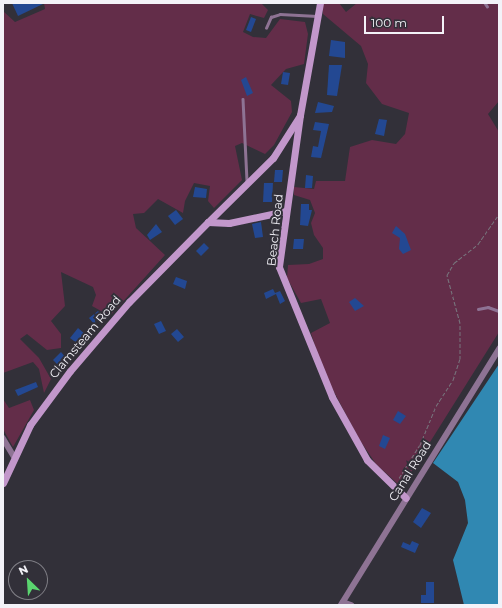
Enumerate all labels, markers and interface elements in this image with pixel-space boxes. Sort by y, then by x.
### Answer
scale bar [366,8,446,34]
text: 100 m [371,15,407,30]
street label: Beach Road [264,193,286,267]
street label: Clamsteam Road [46,293,124,381]
street label: Canal Road [386,438,434,504]
north arrow [8,560,48,600]
text: N [16,562,30,578]

